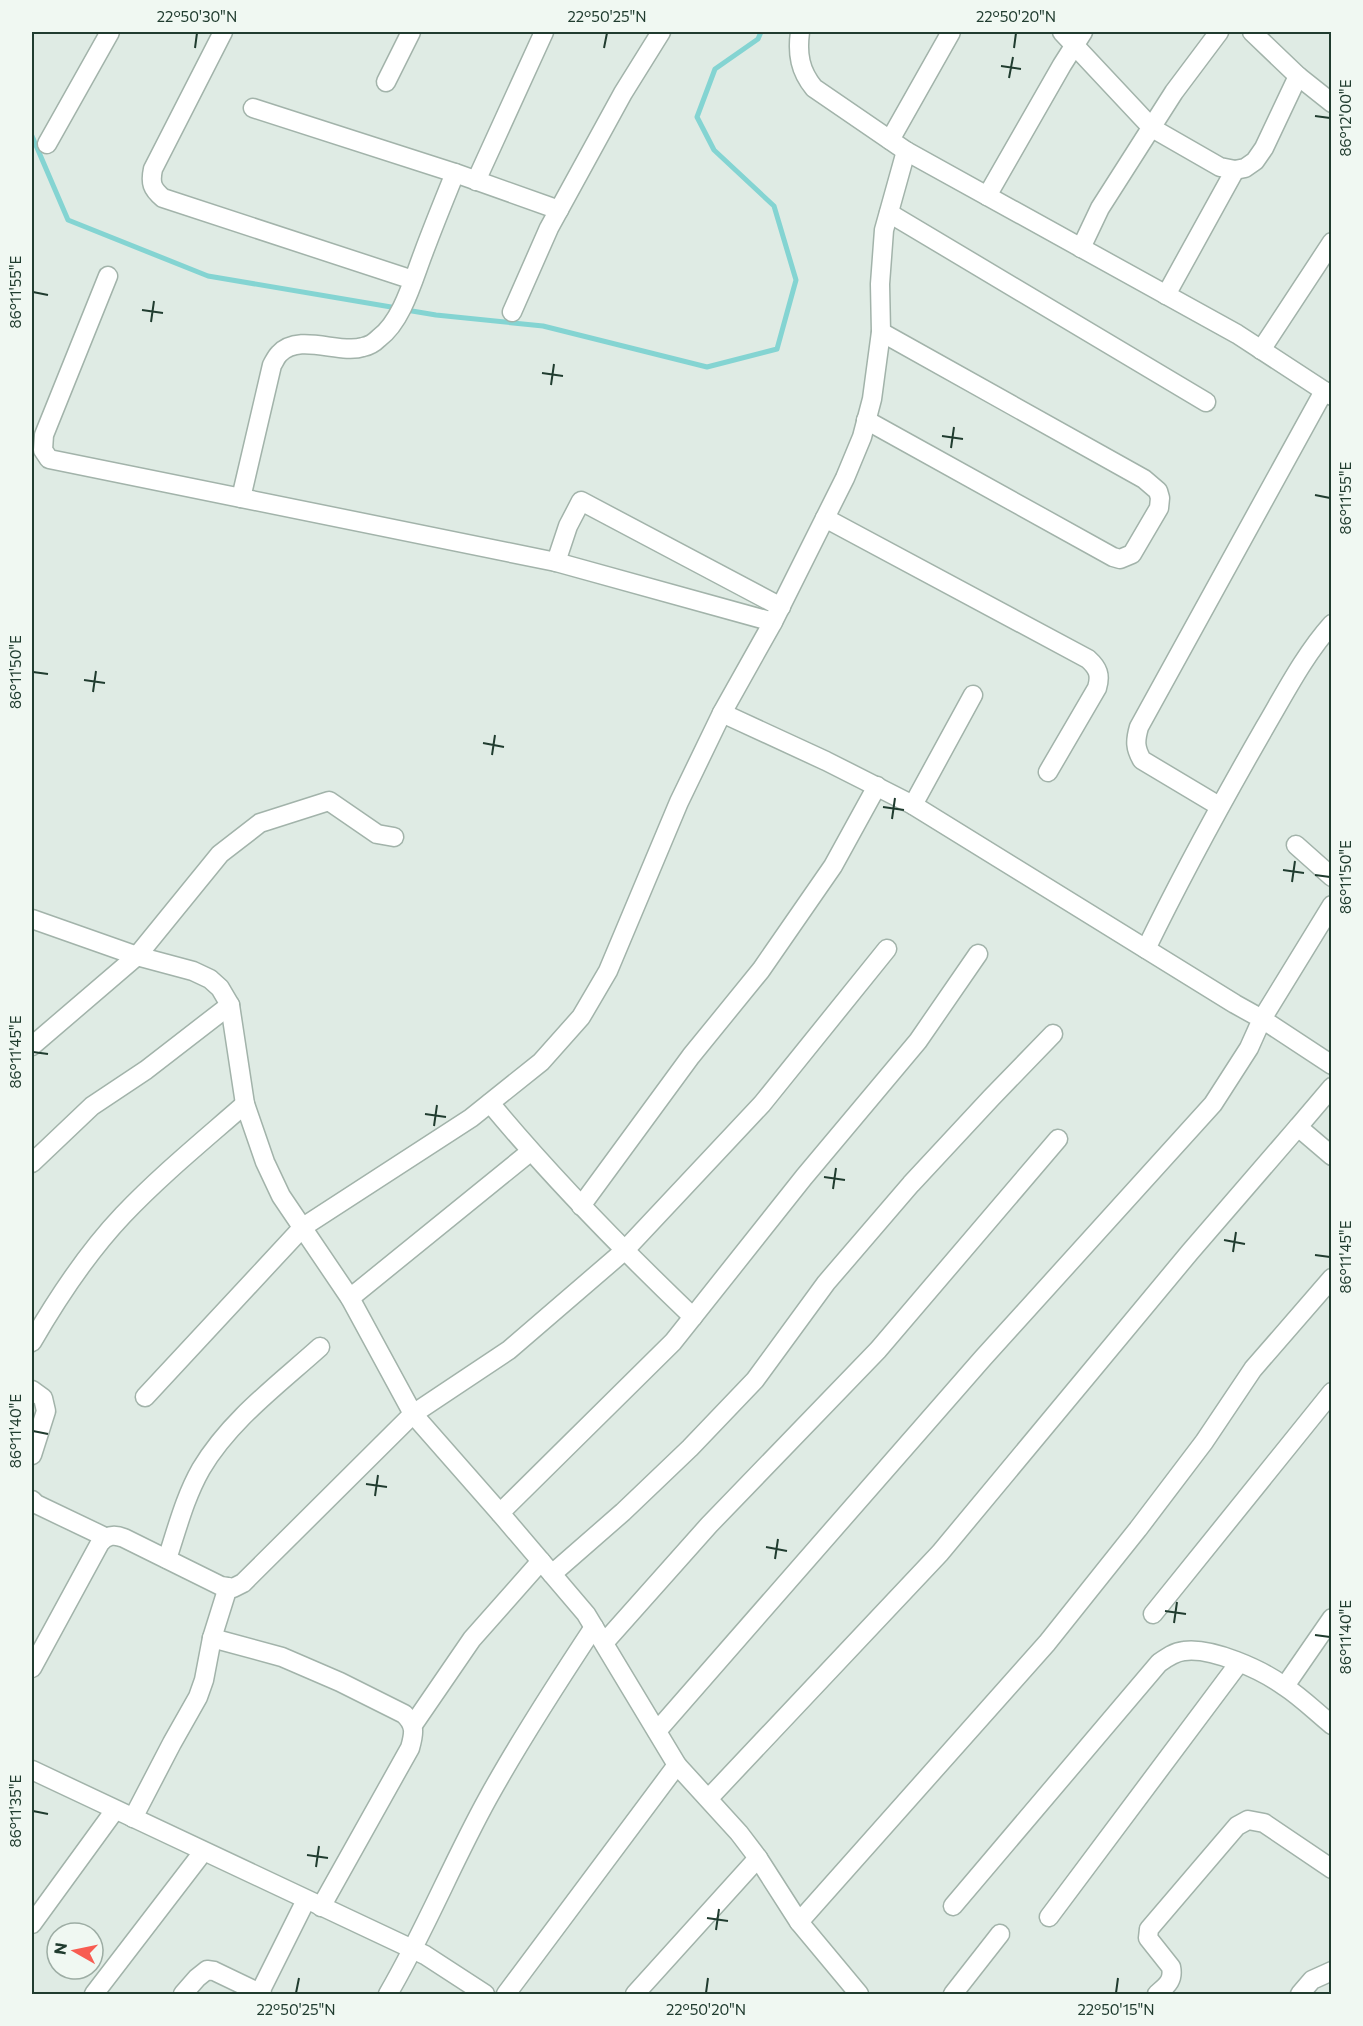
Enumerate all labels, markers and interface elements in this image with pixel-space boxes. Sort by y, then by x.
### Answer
text: 22°50'30"N [157,7,237,25]
text: 22°50'25"N [567,7,647,25]
text: 22°50'20"N [976,7,1056,25]
text: 86°12'00"E [1336,79,1354,157]
text: 86°11'55"E [6,256,24,328]
text: 86°11'55"E [1336,462,1354,534]
text: 86°11'50"E [6,635,24,709]
text: 86°11'50"E [1336,840,1354,914]
text: 86°11'45"E [6,1015,24,1089]
text: 86°11'45"E [1336,1220,1354,1294]
text: 86°11'40"E [6,1394,24,1468]
text: 86°11'40"E [1336,1600,1354,1674]
text: 86°11'35"E [6,1775,24,1847]
north arrow [45,1921,105,1981]
text: N [49,1941,70,1956]
text: 22°50'25"N [256,2000,336,2018]
text: 22°50'20"N [666,2000,746,2018]
text: 22°50'15"N [1077,2000,1155,2018]

